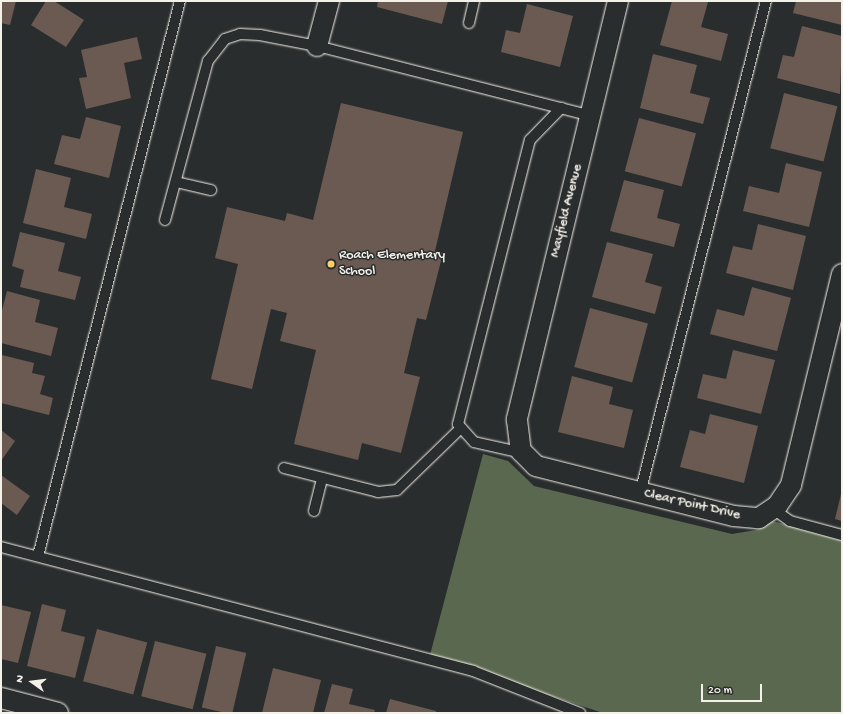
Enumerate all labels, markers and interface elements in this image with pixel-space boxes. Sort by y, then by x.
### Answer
street label: Mayfield Avenue [547,163,587,259]
place label: Roach Elementary School [339,248,445,280]
marker: Roach Elementary School [326,259,336,269]
street label: Clear Point Drive [642,486,742,524]
north arrow [12,662,52,702]
text: N [14,674,27,684]
scale bar [703,676,764,702]
text: 20 m [708,684,732,698]

